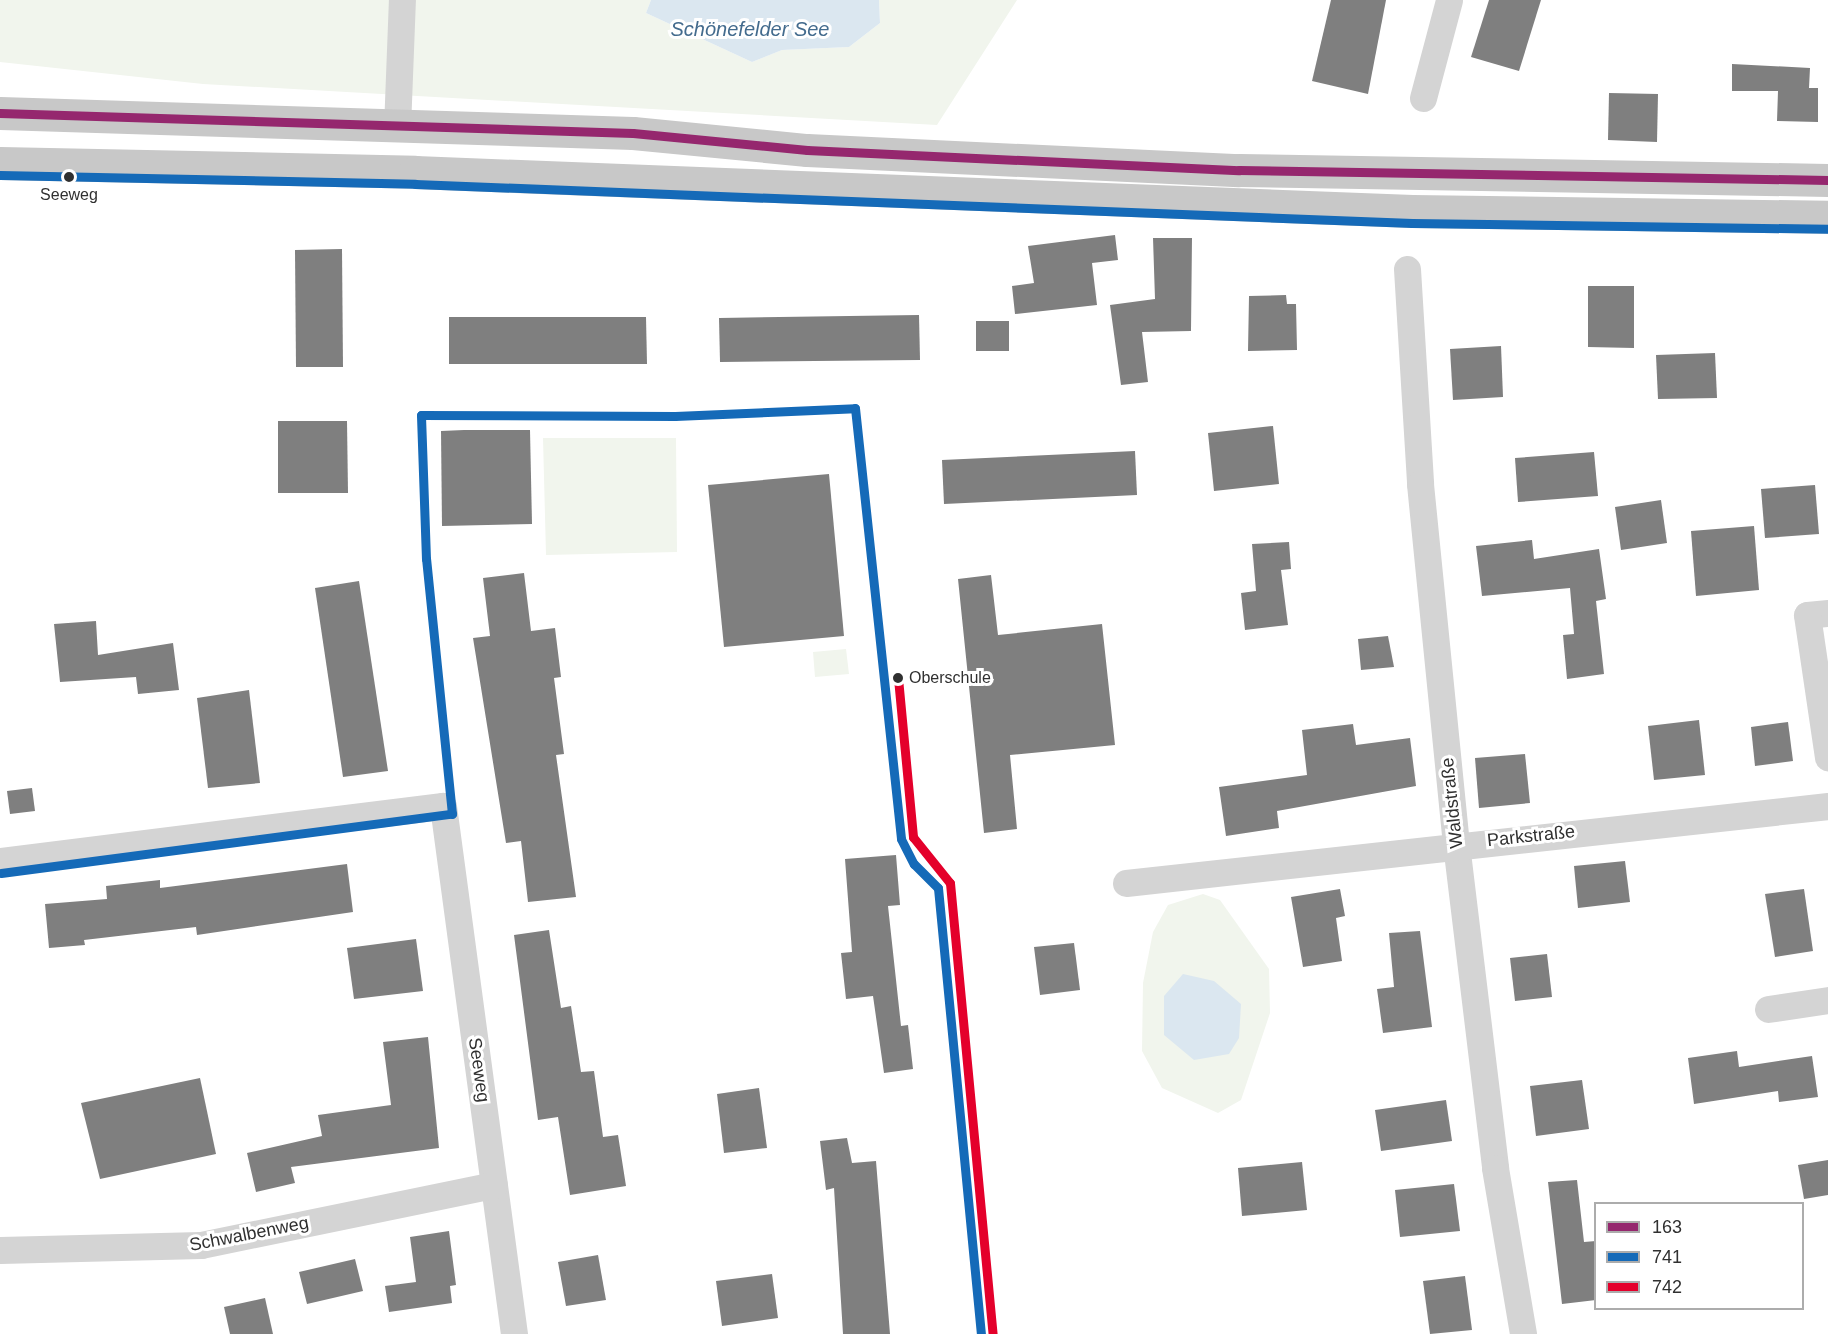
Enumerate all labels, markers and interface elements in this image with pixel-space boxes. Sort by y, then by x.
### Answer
water label: Schönefelder See [670,17,830,41]
marker: Seeweg [63,171,75,183]
place label: Seeweg [40,185,98,205]
place label: Oberschule [909,668,991,688]
marker: Oberschule [892,672,904,684]
street label: Waldstraße [1436,756,1468,850]
street label: Parkstraße [1486,821,1576,851]
street label: Seeweg [464,1036,494,1104]
legend [1594,1202,1804,1310]
street label: Schwalbenweg [188,1212,310,1256]
text: 163 [1652,1217,1682,1237]
text: 741 [1652,1247,1682,1267]
text: 742 [1652,1277,1682,1297]

